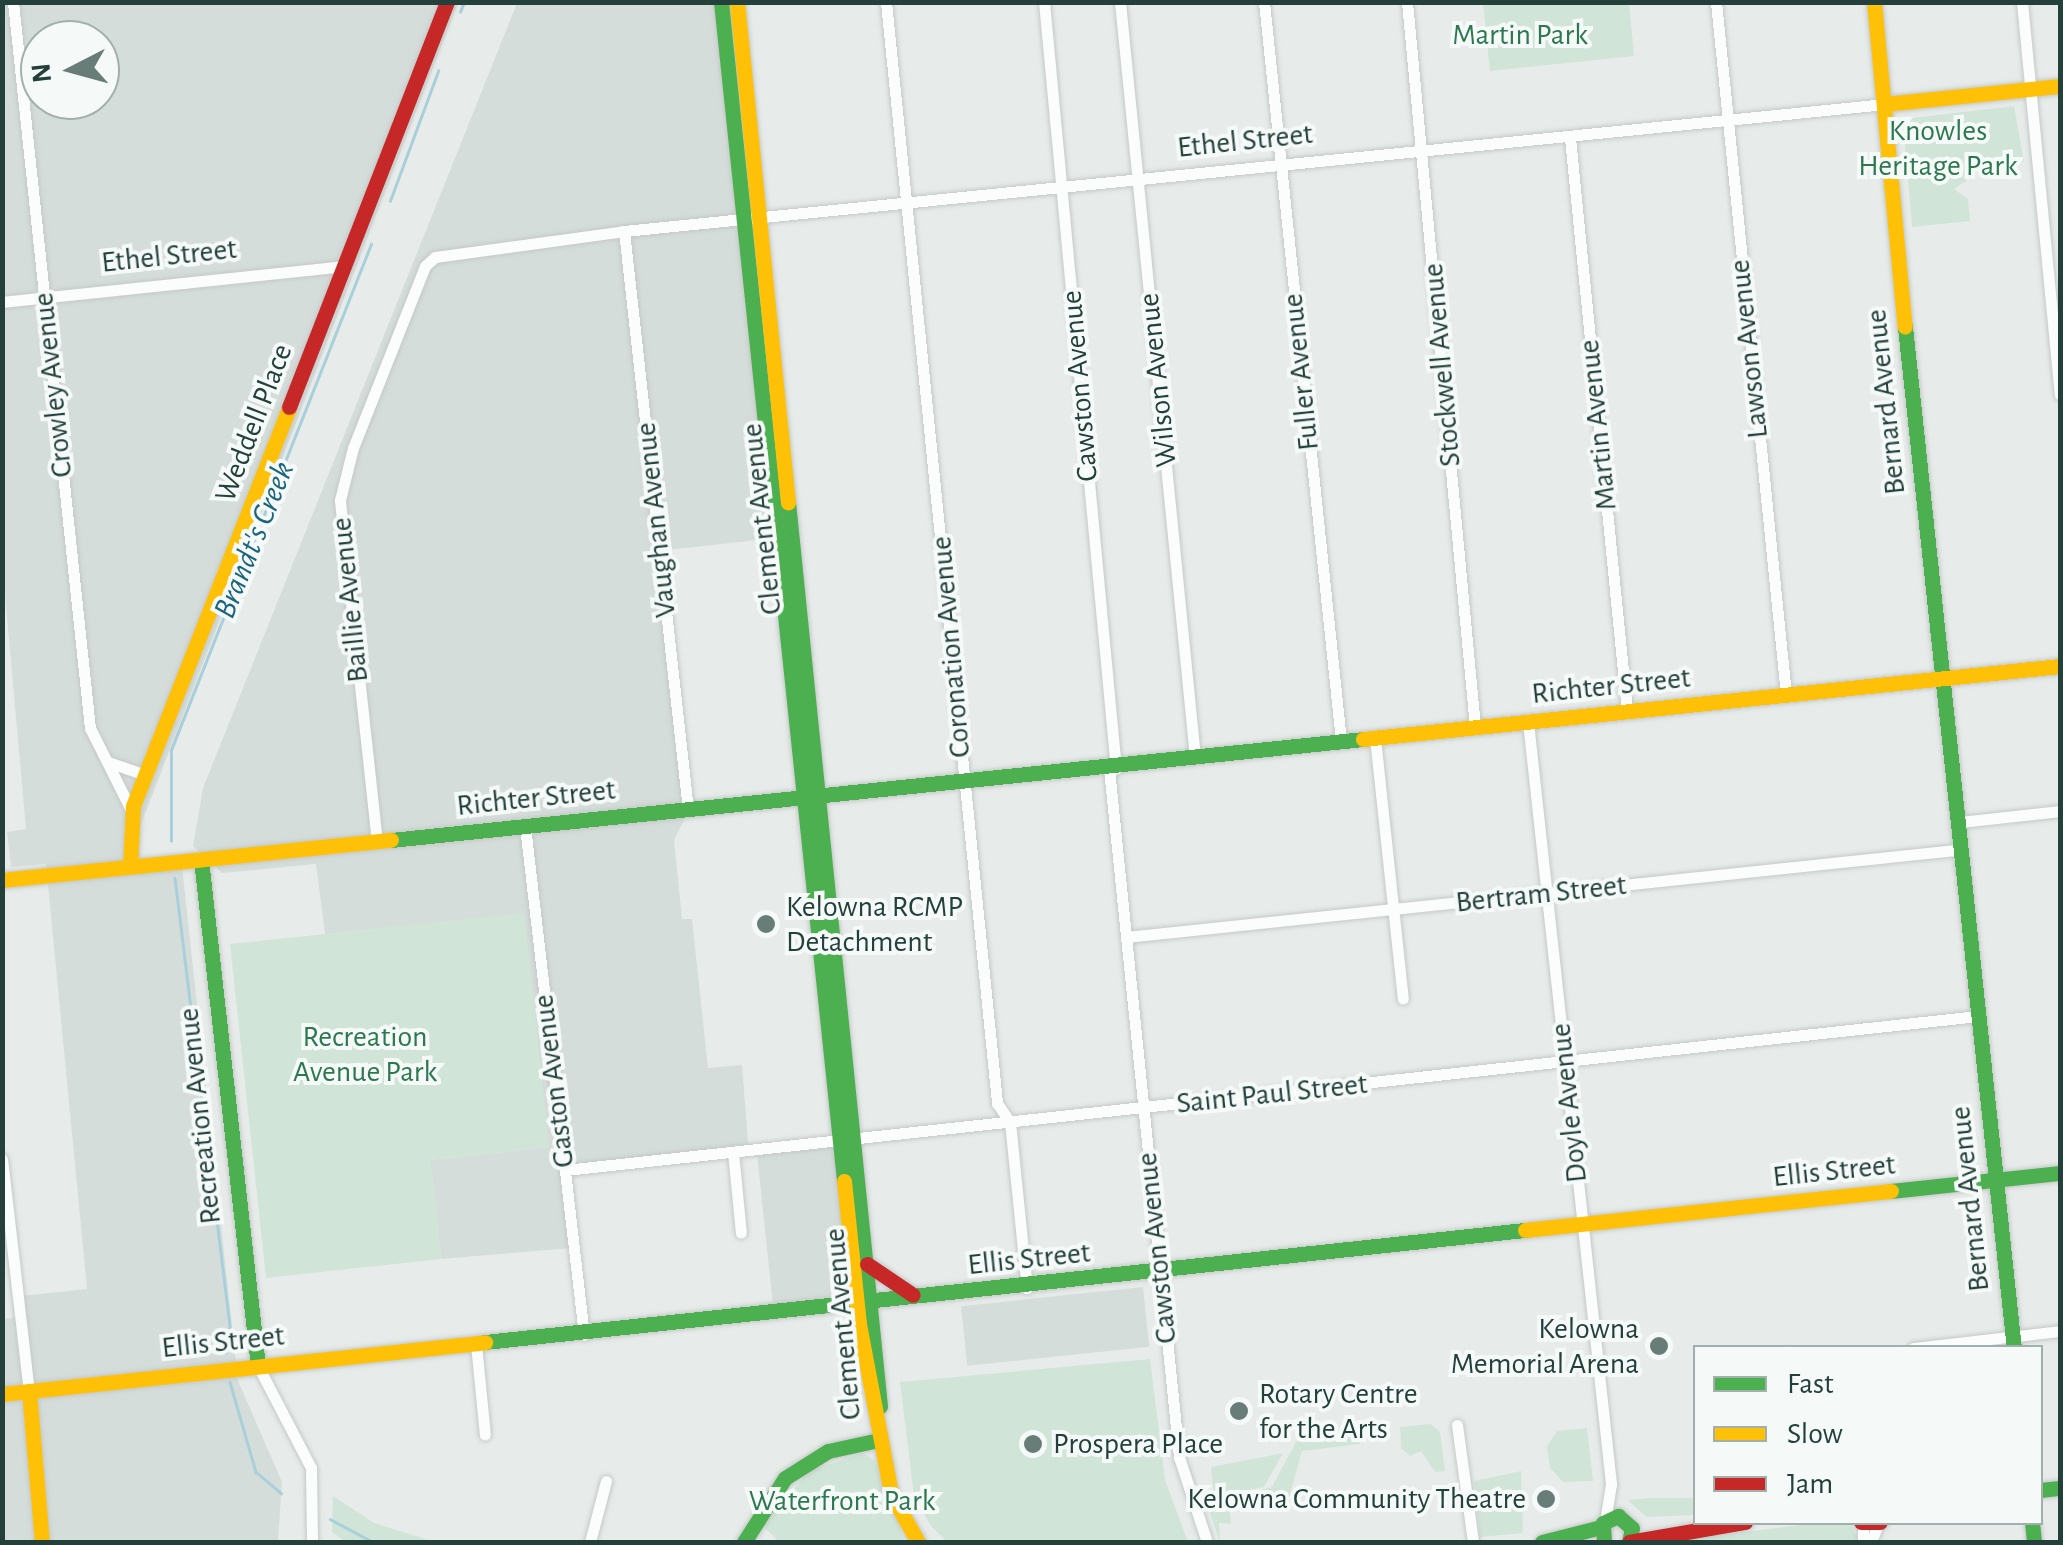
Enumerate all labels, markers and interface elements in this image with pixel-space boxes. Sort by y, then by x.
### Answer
park label: Martin Park [1452,17,1588,53]
north arrow [20,20,120,120]
text: N [27,62,57,84]
park label: Knowles Heritage Park [1858,113,2018,184]
street label: Ethel Street [1176,116,1314,166]
street label: Ethel Street [100,231,238,281]
street label: Lawson Avenue [1722,258,1776,440]
street label: Stockwell Avenue [1415,262,1469,468]
street label: Cawston Avenue [1054,289,1106,483]
street label: Crowley Avenue [25,291,81,479]
street label: Wilson Avenue [1131,291,1185,469]
street label: Fuller Avenue [1275,292,1327,452]
street label: Bernard Avenue [1858,308,1914,496]
street label: Martin Avenue [1571,338,1625,512]
street label: Weddell Place [207,339,301,507]
street label: Vaughan Avenue [628,421,684,619]
street label: Clement Avenue [734,422,790,616]
water label: Brandt's Creek [205,456,303,624]
street label: Baillie Avenue [323,516,377,684]
street label: Coronation Avenue [923,535,979,759]
street label: Richter Street [1530,660,1692,712]
street label: Richter Street [455,772,617,824]
street label: Bertram Street [1454,867,1628,921]
place label: Kelowna RCMP Detachment [786,889,963,960]
marker: Kelowna RCMP Detachment [755,913,777,935]
street label: Gaston Avenue [526,992,582,1170]
street label: Recreation Avenue [171,1006,229,1226]
park label: Recreation Avenue Park [293,1019,437,1090]
street label: Doyle Avenue [1543,1021,1595,1185]
street label: Saint Paul Street [1175,1066,1369,1122]
street label: Bernard Avenue [1942,1105,1998,1293]
street label: Ellis Street [1771,1147,1897,1195]
street label: Cawston Avenue [1129,1151,1185,1345]
street label: Clement Avenue [817,1227,869,1421]
street label: Ellis Street [966,1235,1092,1283]
place label: Kelowna Memorial Arena [1451,1311,1639,1382]
street label: Ellis Street [160,1318,286,1366]
marker: Kelowna Memorial Arena [1648,1335,1670,1357]
legend [1693,1345,2043,1525]
text: Fast [1787,1369,1834,1399]
place label: Rotary Centre for the Arts [1259,1376,1418,1446]
marker: Rotary Centre for the Arts [1228,1400,1250,1422]
text: Slow [1787,1419,1843,1449]
place label: Prospera Place [1053,1426,1223,1462]
marker: Prospera Place [1022,1433,1044,1455]
text: Jam [1787,1469,1833,1499]
place label: Kelowna Community Theatre [1187,1481,1526,1517]
park label: Waterfront Park [749,1483,935,1519]
marker: Kelowna Community Theatre [1535,1488,1557,1510]

